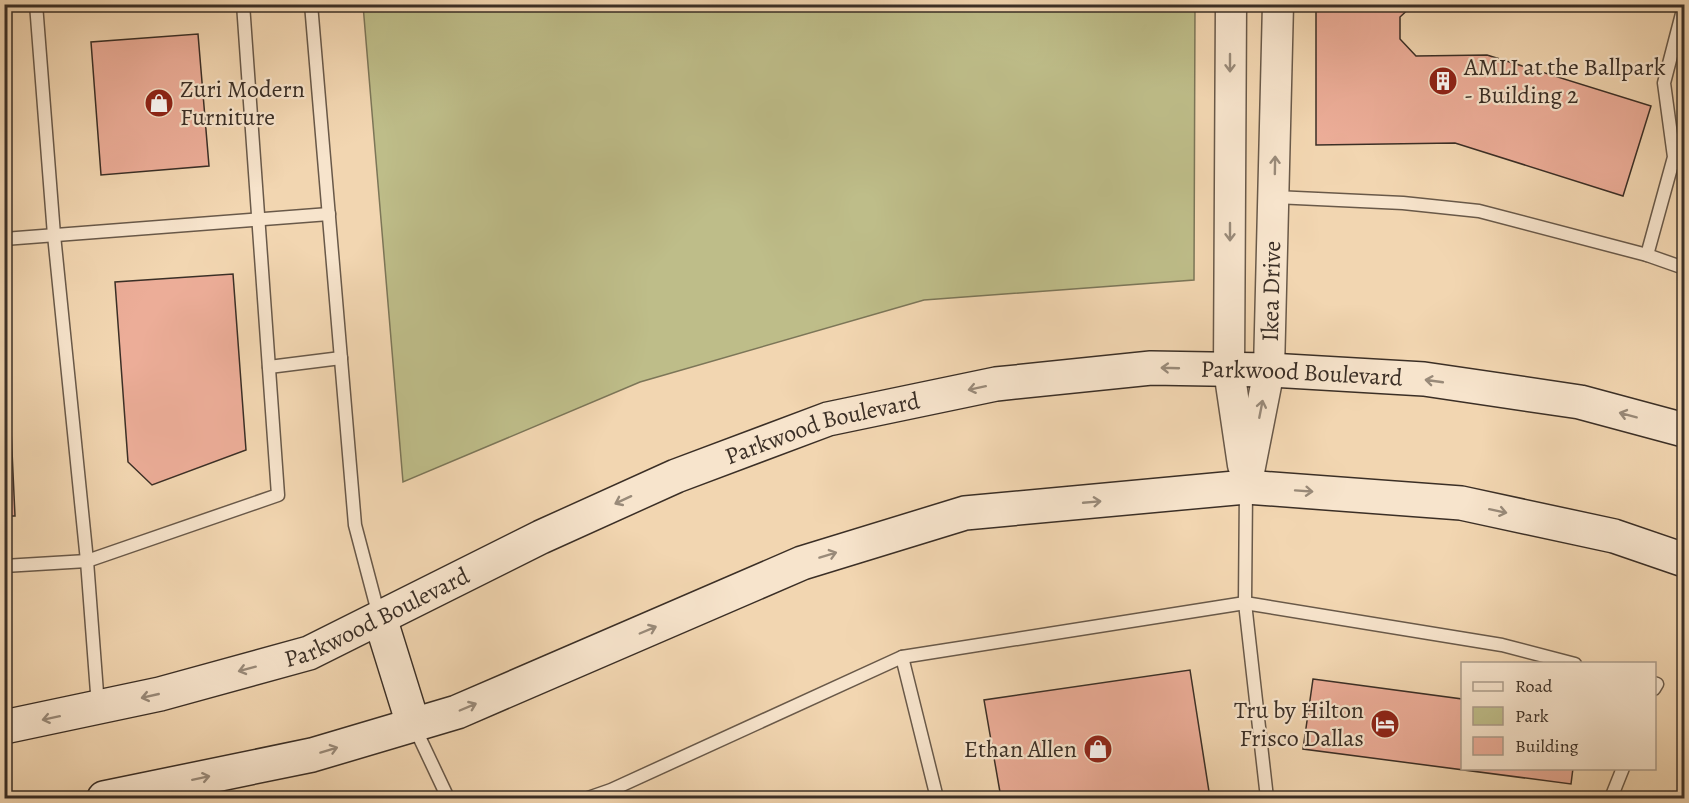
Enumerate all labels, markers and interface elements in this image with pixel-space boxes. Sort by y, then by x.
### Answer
place label: AMLI at the Ballpark - Building 2 [1463,51,1666,111]
one-way arrow [1224,52,1236,72]
building icon: AMLI at the Ballpark - Building 2 [1427,65,1459,97]
place label: Zuri Modern Furniture [180,73,305,133]
shop icon: Zuri Modern Furniture [143,87,175,119]
one-way arrow [1270,155,1281,175]
one-way arrow [1224,221,1236,241]
street label: Ikea Drive [1254,241,1288,342]
street label: Parkwood Boulevard [1200,353,1404,394]
one-way arrow [1161,363,1181,374]
one-way arrow [1425,375,1445,386]
one-way arrow [967,383,987,394]
street label: Parkwood Boulevard [720,384,923,472]
one-way arrow [1256,400,1267,420]
one-way arrow [1619,409,1638,420]
one-way arrow [1294,486,1314,497]
one-way arrow [615,495,633,506]
one-way arrow [1081,496,1101,507]
one-way arrow [1488,506,1507,517]
one-way arrow [818,549,837,560]
street label: Parkwood Boulevard [281,559,475,675]
one-way arrow [638,624,656,635]
legend [1461,662,1656,770]
one-way arrow [238,664,257,676]
text: Road [1515,674,1553,698]
one-way arrow [141,691,160,702]
place label: Tru by Hilton Frisco Dallas [1234,694,1364,754]
one-way arrow [459,701,477,712]
text: Park [1515,704,1549,728]
hotel icon: Tru by Hilton Frisco Dallas [1369,708,1401,740]
one-way arrow [42,712,61,724]
place label: Ethan Allen [964,733,1077,765]
shop icon: Ethan Allen [1082,733,1114,765]
text: Building [1515,734,1579,758]
one-way arrow [319,744,338,755]
one-way arrow [191,772,210,783]

